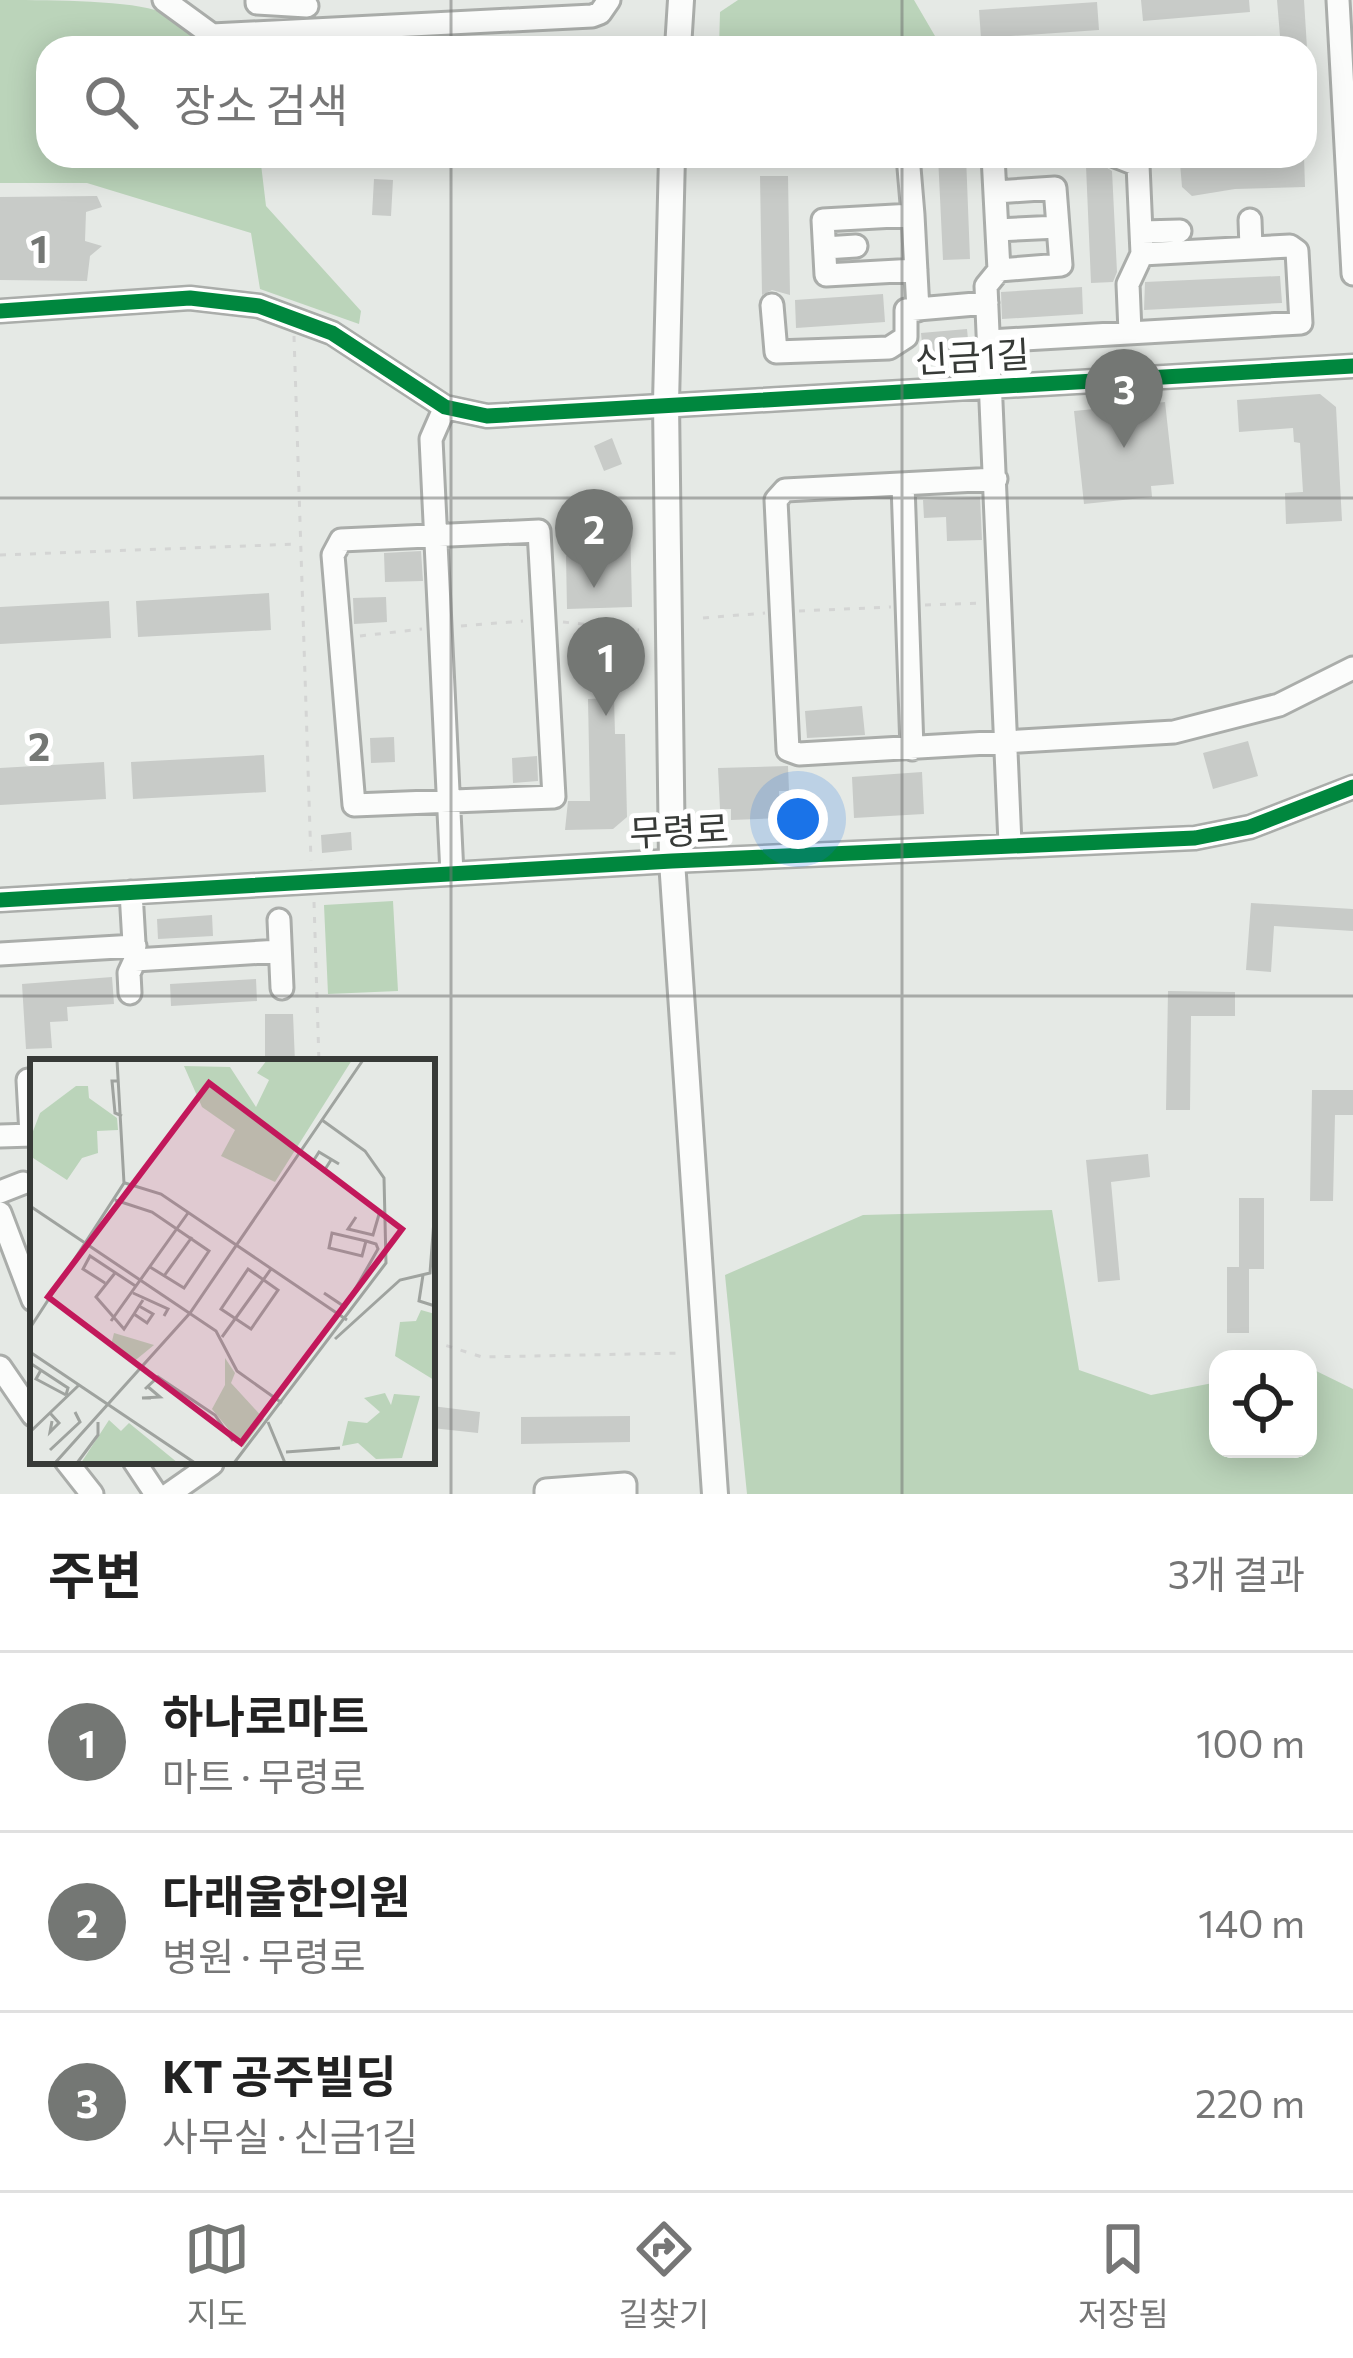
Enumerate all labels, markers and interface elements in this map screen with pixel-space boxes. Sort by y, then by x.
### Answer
search box [36,36,1317,168]
icon: search [78,69,144,135]
text: 장소 검색 [174,76,348,131]
text: 1 [30,223,48,271]
street label: 신금1길 [913,330,1030,380]
pin: 3 [1085,349,1163,448]
pin: 2 [555,489,633,588]
pin: 1 [567,617,645,716]
text: 2 [28,721,50,769]
your location [768,789,828,849]
street label: 무령로 [628,804,730,854]
inset map [30,1059,435,1464]
map controls [1209,1350,1317,1458]
button: locate [1209,1350,1317,1458]
text: 주변 [48,1542,142,1605]
text: 3개 결과 [1168,1549,1305,1597]
text: 하나로마트 [162,1687,369,1742]
text: 1 [78,1718,96,1766]
text: 100 m [1196,1718,1305,1766]
text: 마트 · 무령로 [162,1751,366,1799]
text: 다래울한의원 [162,1867,410,1922]
text: 2 [76,1898,98,1946]
text: 140 m [1198,1898,1305,1946]
text: 병원 · 무령로 [162,1931,366,1979]
text: KT 공주빌딩 [162,2047,397,2102]
text: 3 [76,2078,98,2126]
text: 220 m [1195,2078,1305,2126]
text: 사무실 · 신금1길 [162,2111,418,2159]
tab: 지도 [184,2216,250,2336]
tab: 길찾기 [618,2216,709,2336]
tab: 저장됨 [1078,2216,1169,2336]

